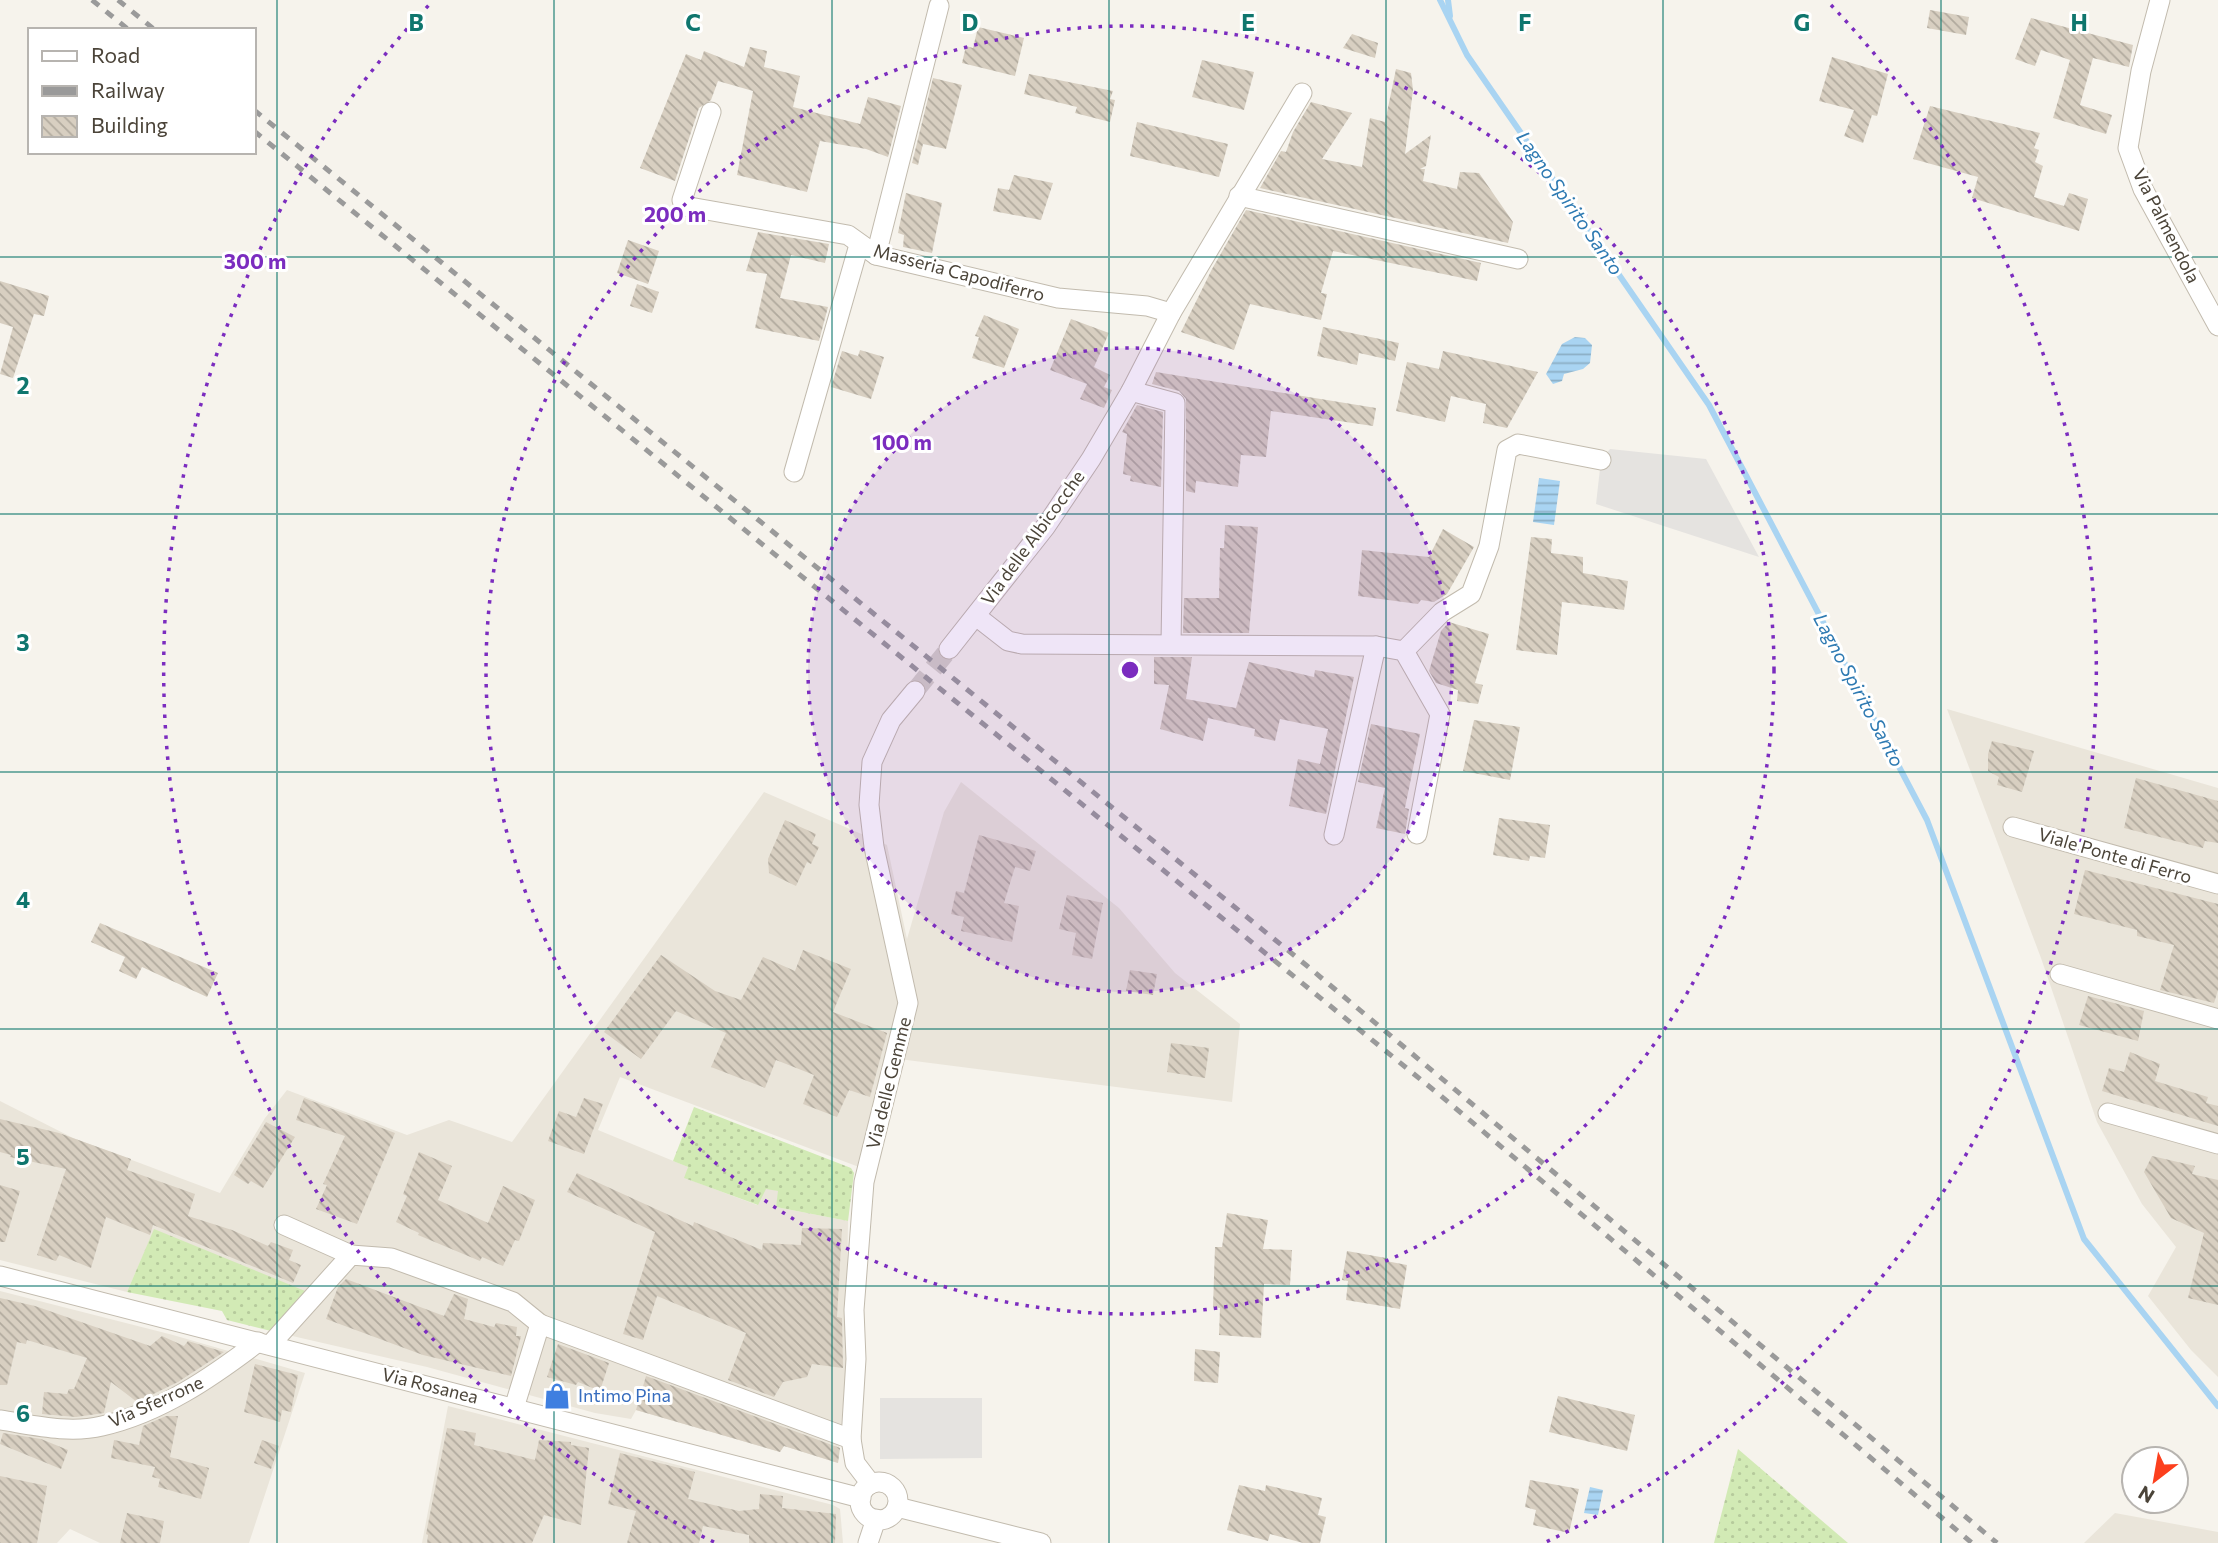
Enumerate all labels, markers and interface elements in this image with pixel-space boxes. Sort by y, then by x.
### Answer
text: B [408,8,424,36]
text: C [685,8,701,36]
text: D [962,8,979,36]
text: E [1241,8,1255,36]
text: F [1518,8,1532,36]
text: G [1794,8,1810,36]
text: H [2070,8,2088,36]
legend [28,28,256,154]
text: Road [91,42,140,67]
text: Railway [91,77,165,102]
text: Building [91,112,168,137]
water label: Lagno Spirito Santo [1512,126,1629,279]
street label: Via Palmendola [2129,165,2205,287]
text: 200 m [644,201,706,226]
street label: Masseria Capodiferro [871,239,1047,305]
text: 300 m [224,248,286,273]
text: 2 [16,371,30,399]
text: 100 m [872,429,932,454]
street label: Via delle Albicocche [976,466,1089,609]
water label: Lagno Spirito Santo [1809,609,1910,770]
text: 3 [16,628,30,656]
centre of rings [1118,658,1142,682]
street label: Viale Ponte di Ferro [2036,823,2195,888]
text: 4 [16,885,30,913]
street label: Via delle Gemme [861,1014,915,1151]
text: 5 [16,1142,30,1170]
street label: Via Rosanea [380,1362,481,1408]
street label: Via Sferrone [105,1370,206,1432]
shop icon: Intimo Pina [542,1381,572,1411]
place label: Intimo Pina [578,1384,671,1406]
text: 6 [16,1399,30,1427]
north arrow [2120,1445,2190,1515]
text: N [2134,1481,2158,1509]

